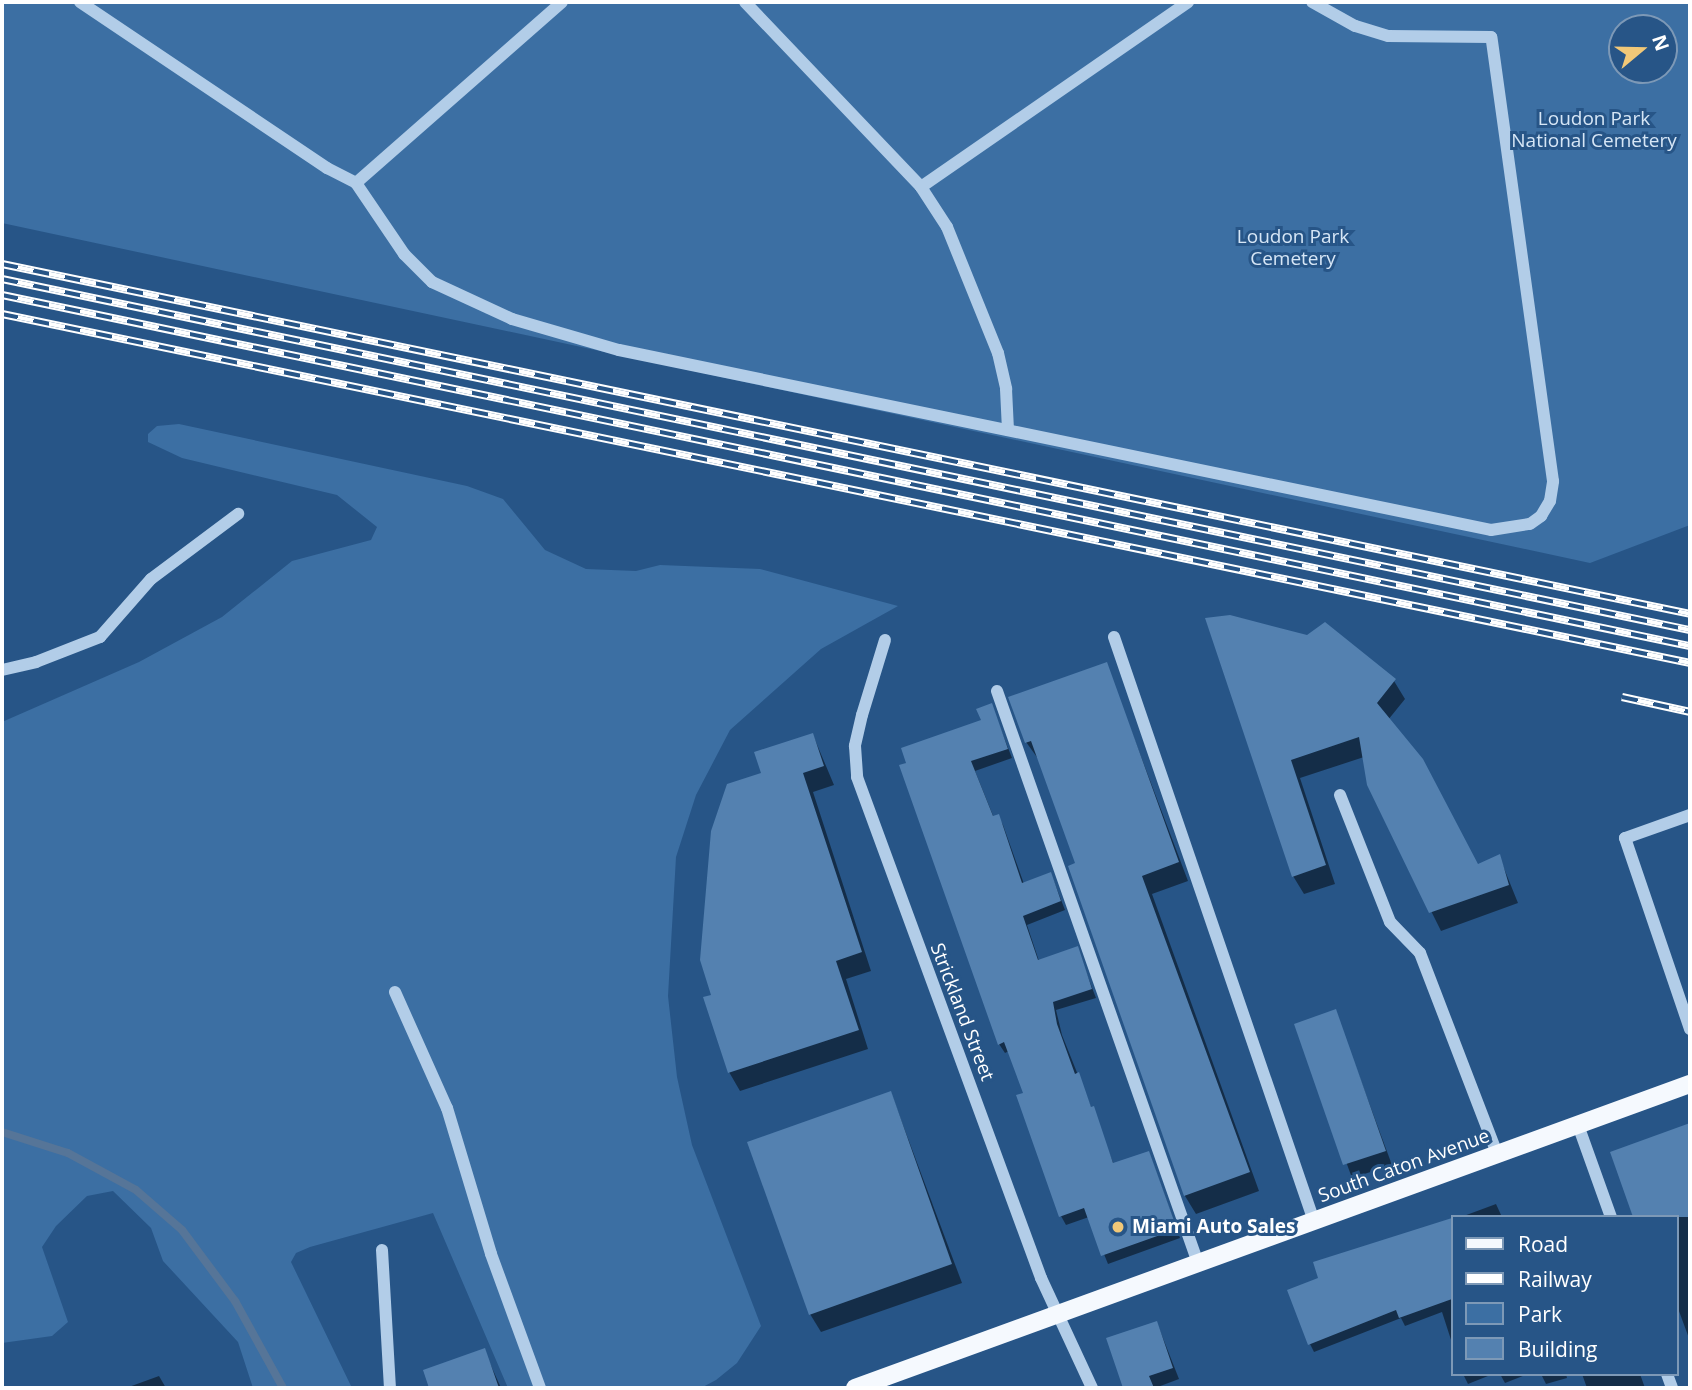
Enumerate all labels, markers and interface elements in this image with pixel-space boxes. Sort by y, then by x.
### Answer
north arrow [1608,14,1678,84]
text: N [1646,31,1676,54]
park label: Loudon Park National Cemetery [1511,108,1677,152]
park label: Loudon Park Cemetery [1237,226,1349,270]
street label: Strickland Street [925,940,999,1084]
street label: South Caton Avenue [1315,1124,1493,1208]
legend [1450,1215,1678,1376]
place label: Miami Auto Sales [1132,1216,1296,1238]
marker: Miami Auto Sales [1110,1219,1126,1235]
text: Road [1518,1230,1568,1258]
text: Railway [1518,1265,1592,1293]
text: Park [1518,1300,1562,1328]
text: Building [1518,1335,1597,1363]

